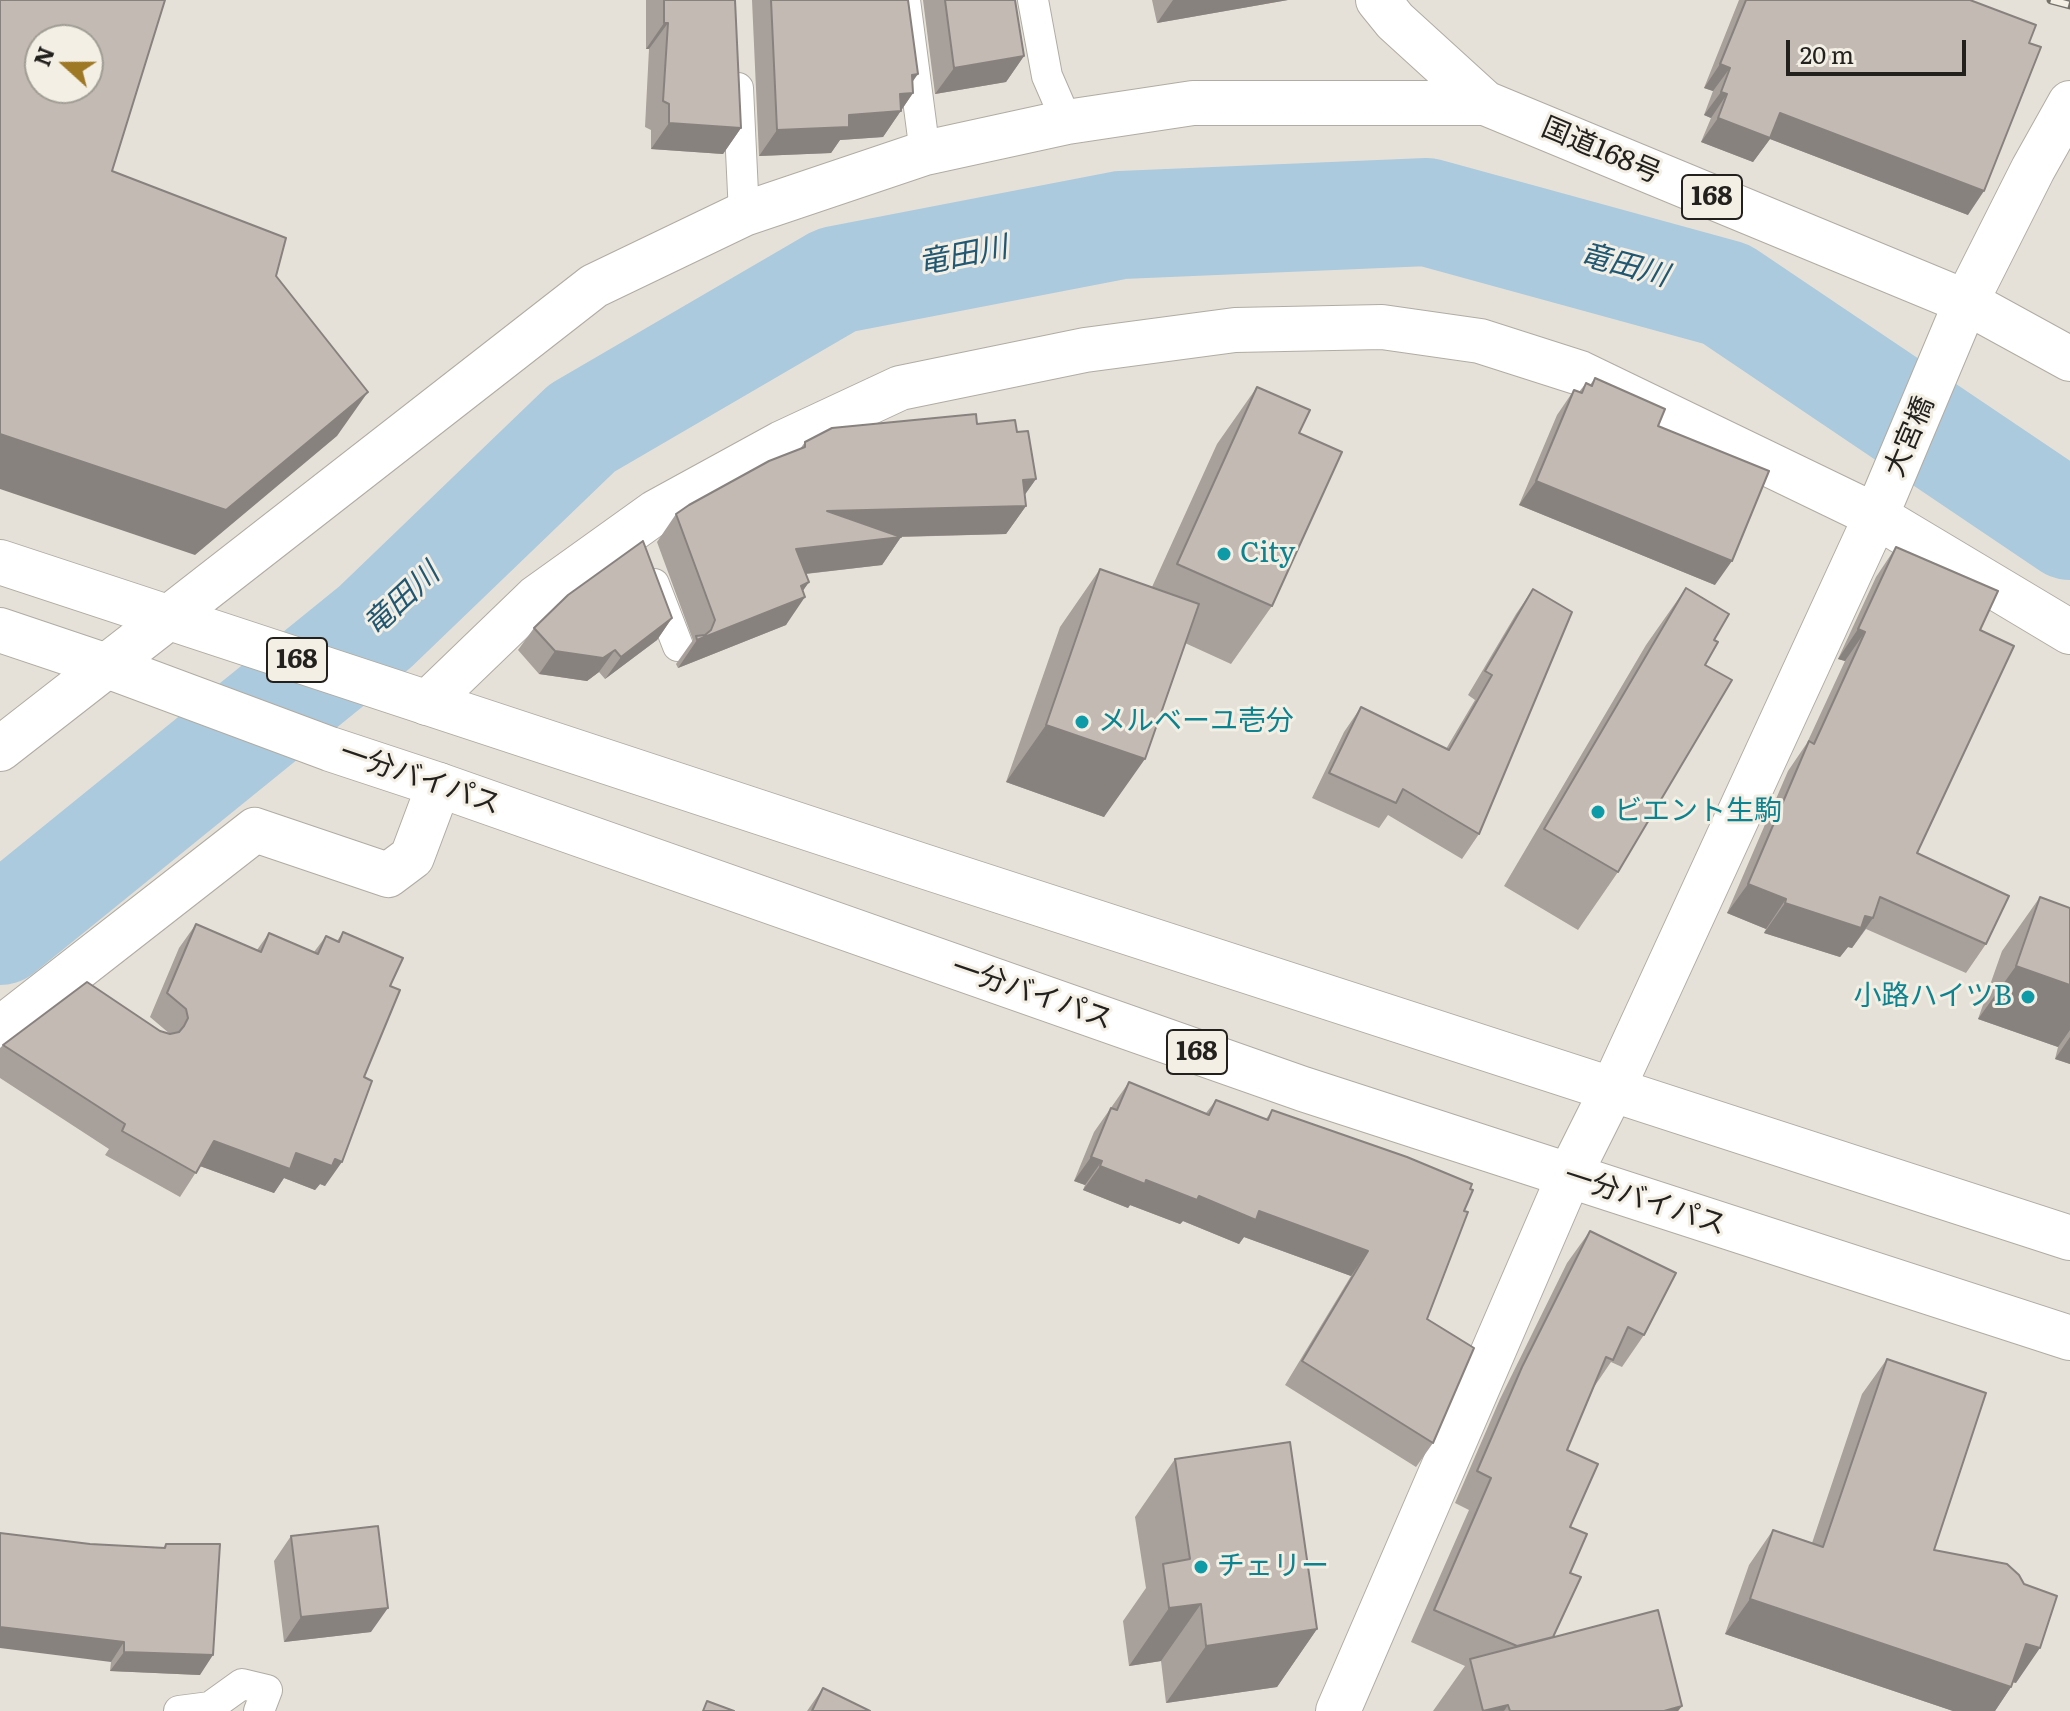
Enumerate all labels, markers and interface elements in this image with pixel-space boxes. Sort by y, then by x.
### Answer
north arrow [24,24,104,104]
scale bar [1790,24,1970,74]
text: 20 m [1800,36,1854,71]
text: N [24,41,62,70]
street label: 国道168号 [1537,111,1665,191]
road number: 168 [1682,175,1742,219]
water label: 竜田川 [915,230,1011,282]
water label: 竜田川 [1576,237,1672,295]
street label: 大宮橋 [1878,392,1942,482]
place label: City [1240,537,1295,571]
marker: City [1215,545,1233,563]
water label: 竜田川 [357,556,447,644]
road number: 168 [267,638,327,682]
place label: メルベーユ壱分 [1098,705,1294,739]
marker: メルベーユ壱分 [1073,713,1091,731]
street label: 一分バイパス [335,736,505,822]
place label: ビエント生駒 [1614,795,1782,829]
marker: ビエント生駒 [1589,803,1607,821]
street label: 一分バイパス [947,951,1117,1037]
place label: 小路ハイツB [1854,980,2012,1014]
marker: 小路ハイツB [2019,988,2037,1006]
road number: 168 [1167,1030,1227,1074]
street label: 一分バイパス [1560,1159,1730,1243]
place label: チェリー [1217,1550,1329,1584]
marker: チェリー [1192,1558,1210,1576]

